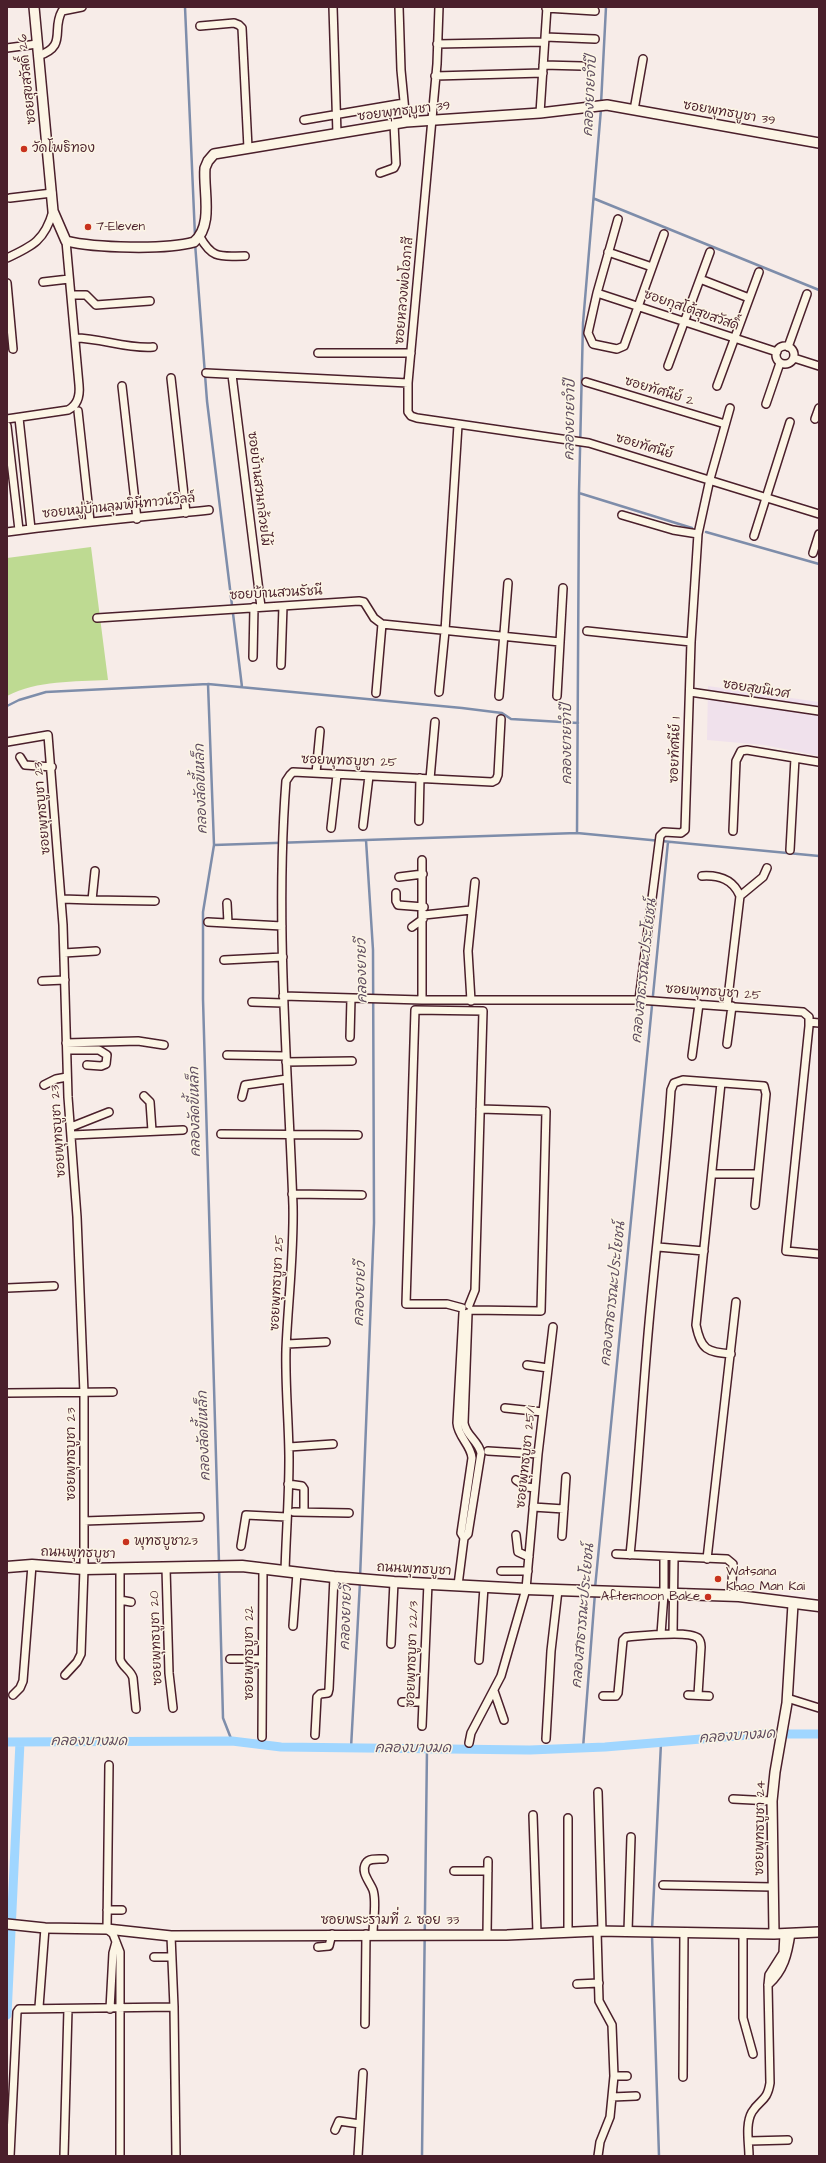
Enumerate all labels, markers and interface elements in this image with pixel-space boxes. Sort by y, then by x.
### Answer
street label: ซอยสุขสวัสดิ์ 26 [16,33,40,125]
water label: คลองยายจำปี [580,55,602,137]
street label: ซอยพุทธบูชา 39 [682,98,776,130]
street label: ซอยพุทธบูชา 39 [357,99,451,125]
place label: วัดโพธิทอง [32,141,95,157]
marker: วัดโพธิทอง [19,144,29,154]
place label: 7-Eleven [96,219,145,235]
marker: 7-Eleven [83,222,93,232]
street label: ซอยหลวงพ่อโอภาสี [393,237,417,345]
street label: ซอยกุสโต้สุขสวัสดิ์ [641,287,741,335]
street label: ซอยทัศนีย์ 2 [622,374,696,410]
water label: คลองยายจำปี [562,379,580,461]
street label: ซอยบ้านสวนกล้วยไม้ [243,431,273,547]
street label: ซอยทัศนีย์ [613,431,675,463]
street label: ซอยหมู่บ้านลุมพินีทาวน์วิลล์ [42,491,196,523]
street label: ซอยบ้านสวนรัชนี [229,584,323,604]
street label: ซอยสุขนิเวศ [721,677,791,703]
water label: คลองยายจำปี [560,703,576,785]
street label: ซอยทัศนีย์ 1 [667,717,685,783]
water label: คลองลัดขี้เหล็ก [192,744,212,834]
street label: ซอยพุทธบูชา 25 [301,753,397,771]
street label: ซอยพุทธบูชา 23 [31,761,55,855]
water label: คลองสาธารณะประโยชน์ [629,898,661,1044]
water label: คลองยายวี [354,939,372,1003]
street label: ซอยพุทธบูชา 25 [665,982,761,1004]
water label: คลองลัดขี้เหล็ก [187,1067,205,1157]
street label: ซอยพุทธบูชา 23 [48,1084,70,1178]
water label: คลองสาธารณะประโยชน์ [598,1221,630,1367]
street label: ซอยพุทธบูชา 25 [268,1235,288,1331]
water label: คลองยายวี [351,1261,371,1327]
water label: คลองลัดขี้เหล็ก [195,1391,215,1481]
street label: ซอยพุทธบูชา 25/1 [514,1405,540,1509]
street label: ซอยพุทธบูชา 23 [64,1407,80,1501]
place label: พุทธบูชา23 [134,1534,198,1550]
marker: พุทธบูชา23 [121,1537,131,1547]
water label: คลองสาธารณะประโยชน์ [569,1543,599,1689]
street label: ถนนพุทธบูชา [40,1545,116,1563]
street label: ถนนพุทธบูชา [376,1560,452,1580]
place label: Watsana Khao Man Kai [726,1564,805,1595]
marker: Watsana Khao Man Kai [713,1574,723,1584]
water label: คลองยายวี [337,1585,357,1651]
place label: Afternoon Bake [601,1589,700,1605]
street label: ซอยพุทธบูชา 20 [148,1590,166,1686]
marker: Afternoon Bake [703,1592,713,1602]
street label: ซอยพุทธบูชา 22/3 [403,1600,423,1708]
street label: ซอยพุทธบูชา 22 [242,1606,258,1700]
water label: คลองบางมด [698,1726,776,1748]
water label: คลองบางมด [51,1734,127,1750]
water label: คลองบางมด [375,1741,451,1757]
street label: ซอยพุทธบูชา 24 [752,1780,770,1876]
street label: ซอยพระรามที่ 2 ซอย 33 [321,1913,459,1929]

